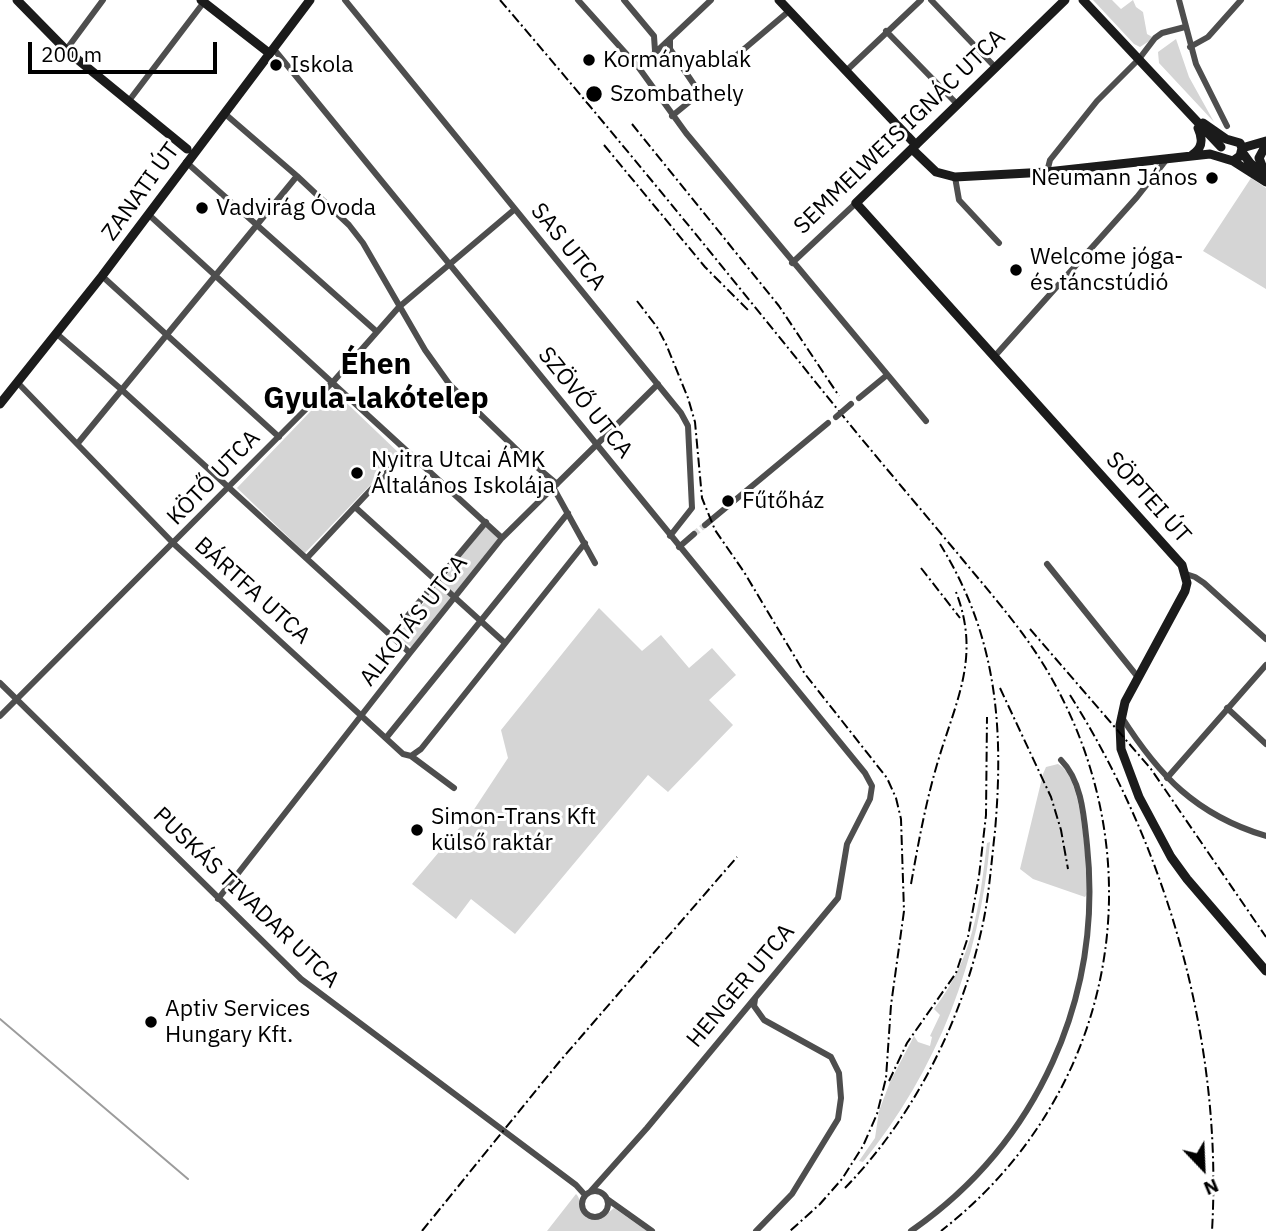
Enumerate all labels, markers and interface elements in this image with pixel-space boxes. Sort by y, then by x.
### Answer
street label: SEMMELWEIS IGNÁC UTCA [789,24,1011,240]
scale bar [32,28,220,72]
text: 200 m [41,40,102,68]
place label: Kormányablak [603,46,751,74]
place label: Iskola [290,51,354,79]
marker: Kormányablak [581,52,597,68]
marker: Iskola [268,57,284,73]
place label: Szombathely [610,80,744,108]
marker: Szombathely [584,84,604,104]
street label: ZANATI ÚT [96,138,186,246]
place label: Neumann János [1031,164,1198,192]
marker: Neumann János [1204,170,1220,186]
place label: Vadvirág Óvoda [216,194,376,222]
street label: SAS UTCA [524,198,612,296]
marker: Vadvirág Óvoda [194,200,210,216]
place label: Welcome jóga- és táncstúdió [1030,243,1184,297]
marker: Welcome jóga- és táncstúdió [1008,262,1024,278]
street label: SZÖVŐ UTCA [532,342,638,464]
district label: Éhen Gyula-lakótelep [263,347,489,418]
street label: KÖTŐ UTCA [162,425,266,531]
place label: Nyitra Utcai ÁMK Általános Iskolája [371,446,555,500]
street label: SÖPTEI ÚT [1100,447,1196,549]
marker: Nyitra Utcai ÁMK Általános Iskolája [349,465,365,481]
place label: Fűtőház [742,487,824,515]
marker: Fűtőház [720,493,736,509]
street label: BÁRTFA UTCA [188,532,316,650]
street label: ALKOTÁS UTCA [354,550,474,692]
street label: PUSKÁS TIVADAR UTCA [147,802,345,994]
place label: Simon-Trans Kft külső raktár [431,803,596,857]
marker: Simon-Trans Kft külső raktár [409,822,425,838]
street label: HENGER UTCA [681,919,801,1053]
place label: Aptiv Services Hungary Kft. [165,995,310,1049]
marker: Aptiv Services Hungary Kft. [143,1014,159,1030]
north arrow [1168,1133,1238,1203]
text: N [1200,1174,1222,1201]

